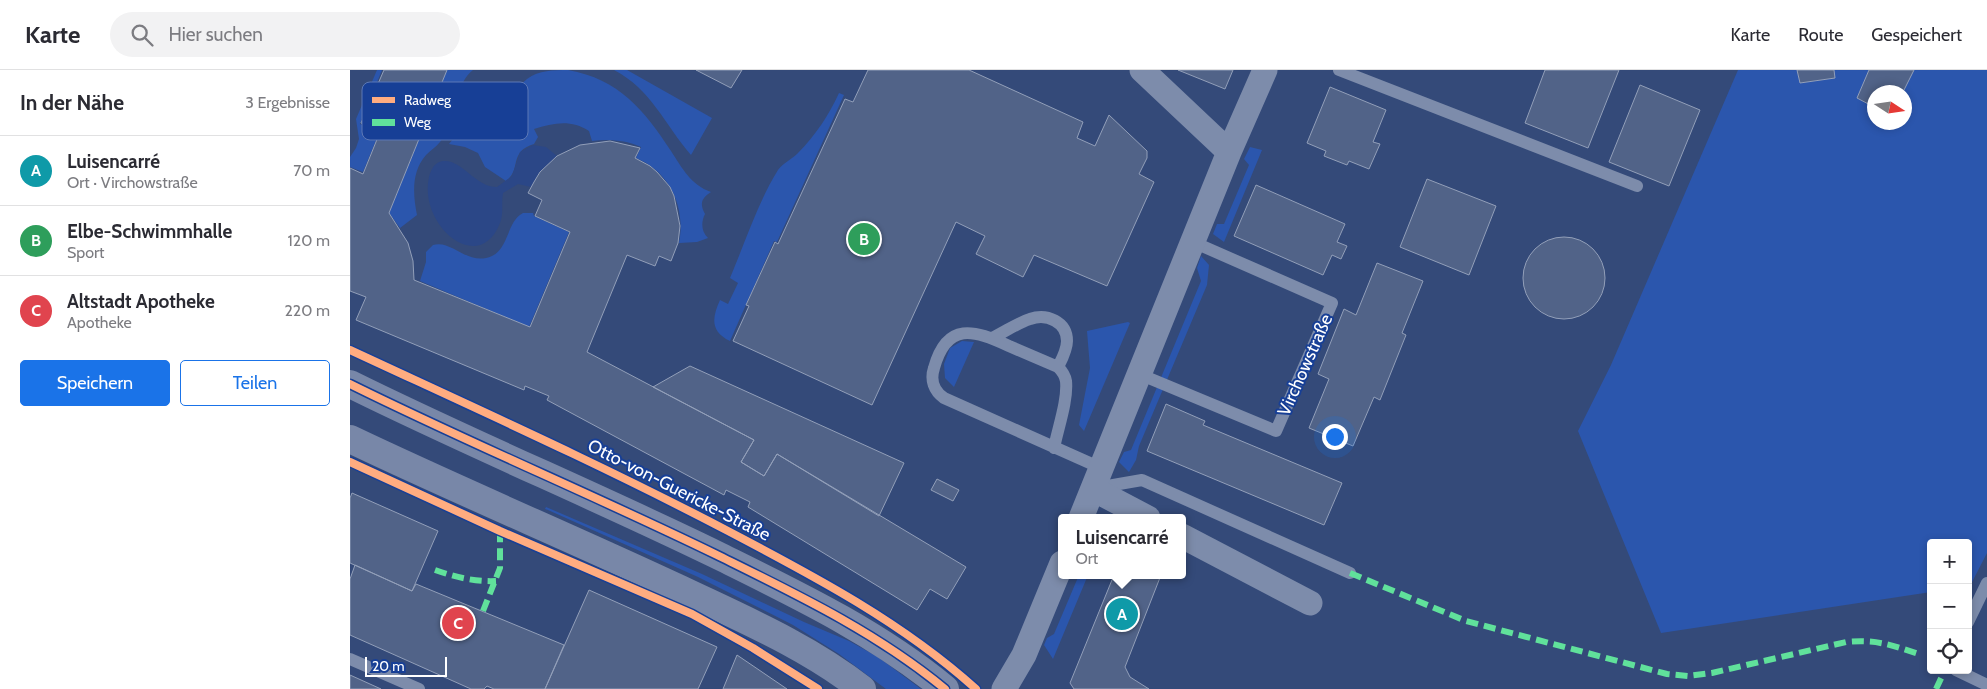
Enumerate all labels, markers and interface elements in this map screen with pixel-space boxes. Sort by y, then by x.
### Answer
search box [110,12,460,57]
text: Karte [25,20,80,49]
icon: search [128,21,156,49]
text: Hier suchen [168,23,263,46]
text: Karte [1731,24,1770,46]
text: Route [1798,24,1843,46]
text: Gespeichert [1871,24,1962,46]
legend [362,82,528,140]
north arrow [1867,85,1912,130]
text: In der Nähe [20,90,124,115]
text: Radweg [404,91,452,109]
text: 3 Ergebnisse [245,93,330,112]
text: Weg [404,113,432,131]
text: Luisencarré [67,150,160,173]
text: A [31,161,41,180]
text: 70 m [293,161,330,180]
text: Ort · Virchowstraße [67,173,198,192]
text: Elbe-Schwimmhalle [67,220,232,243]
pin: B [848,220,880,258]
text: B [31,231,41,250]
text: 120 m [288,231,330,250]
text: Sport [67,243,104,262]
text: Altstadt Apotheke [67,290,215,313]
text: C [31,301,41,320]
text: 220 m [284,301,330,320]
street label: Virchowstraße [1273,311,1337,419]
text: Apotheke [67,313,132,332]
button: Speichern [20,360,170,406]
button: Teilen [180,360,330,406]
your location [1322,424,1348,450]
street label: Otto-von-Guericke-Straße [584,434,774,546]
popup [1058,514,1186,579]
text: Luisencarré [1076,526,1169,549]
map controls [1927,539,1972,674]
button: + [1927,539,1972,584]
text: Ort [1076,549,1098,568]
button: − [1927,584,1972,629]
pin: A [1106,595,1138,633]
pin: C [442,604,474,642]
button: locate [1927,629,1972,674]
scale bar [365,654,448,677]
text: 20 m [372,657,405,675]

